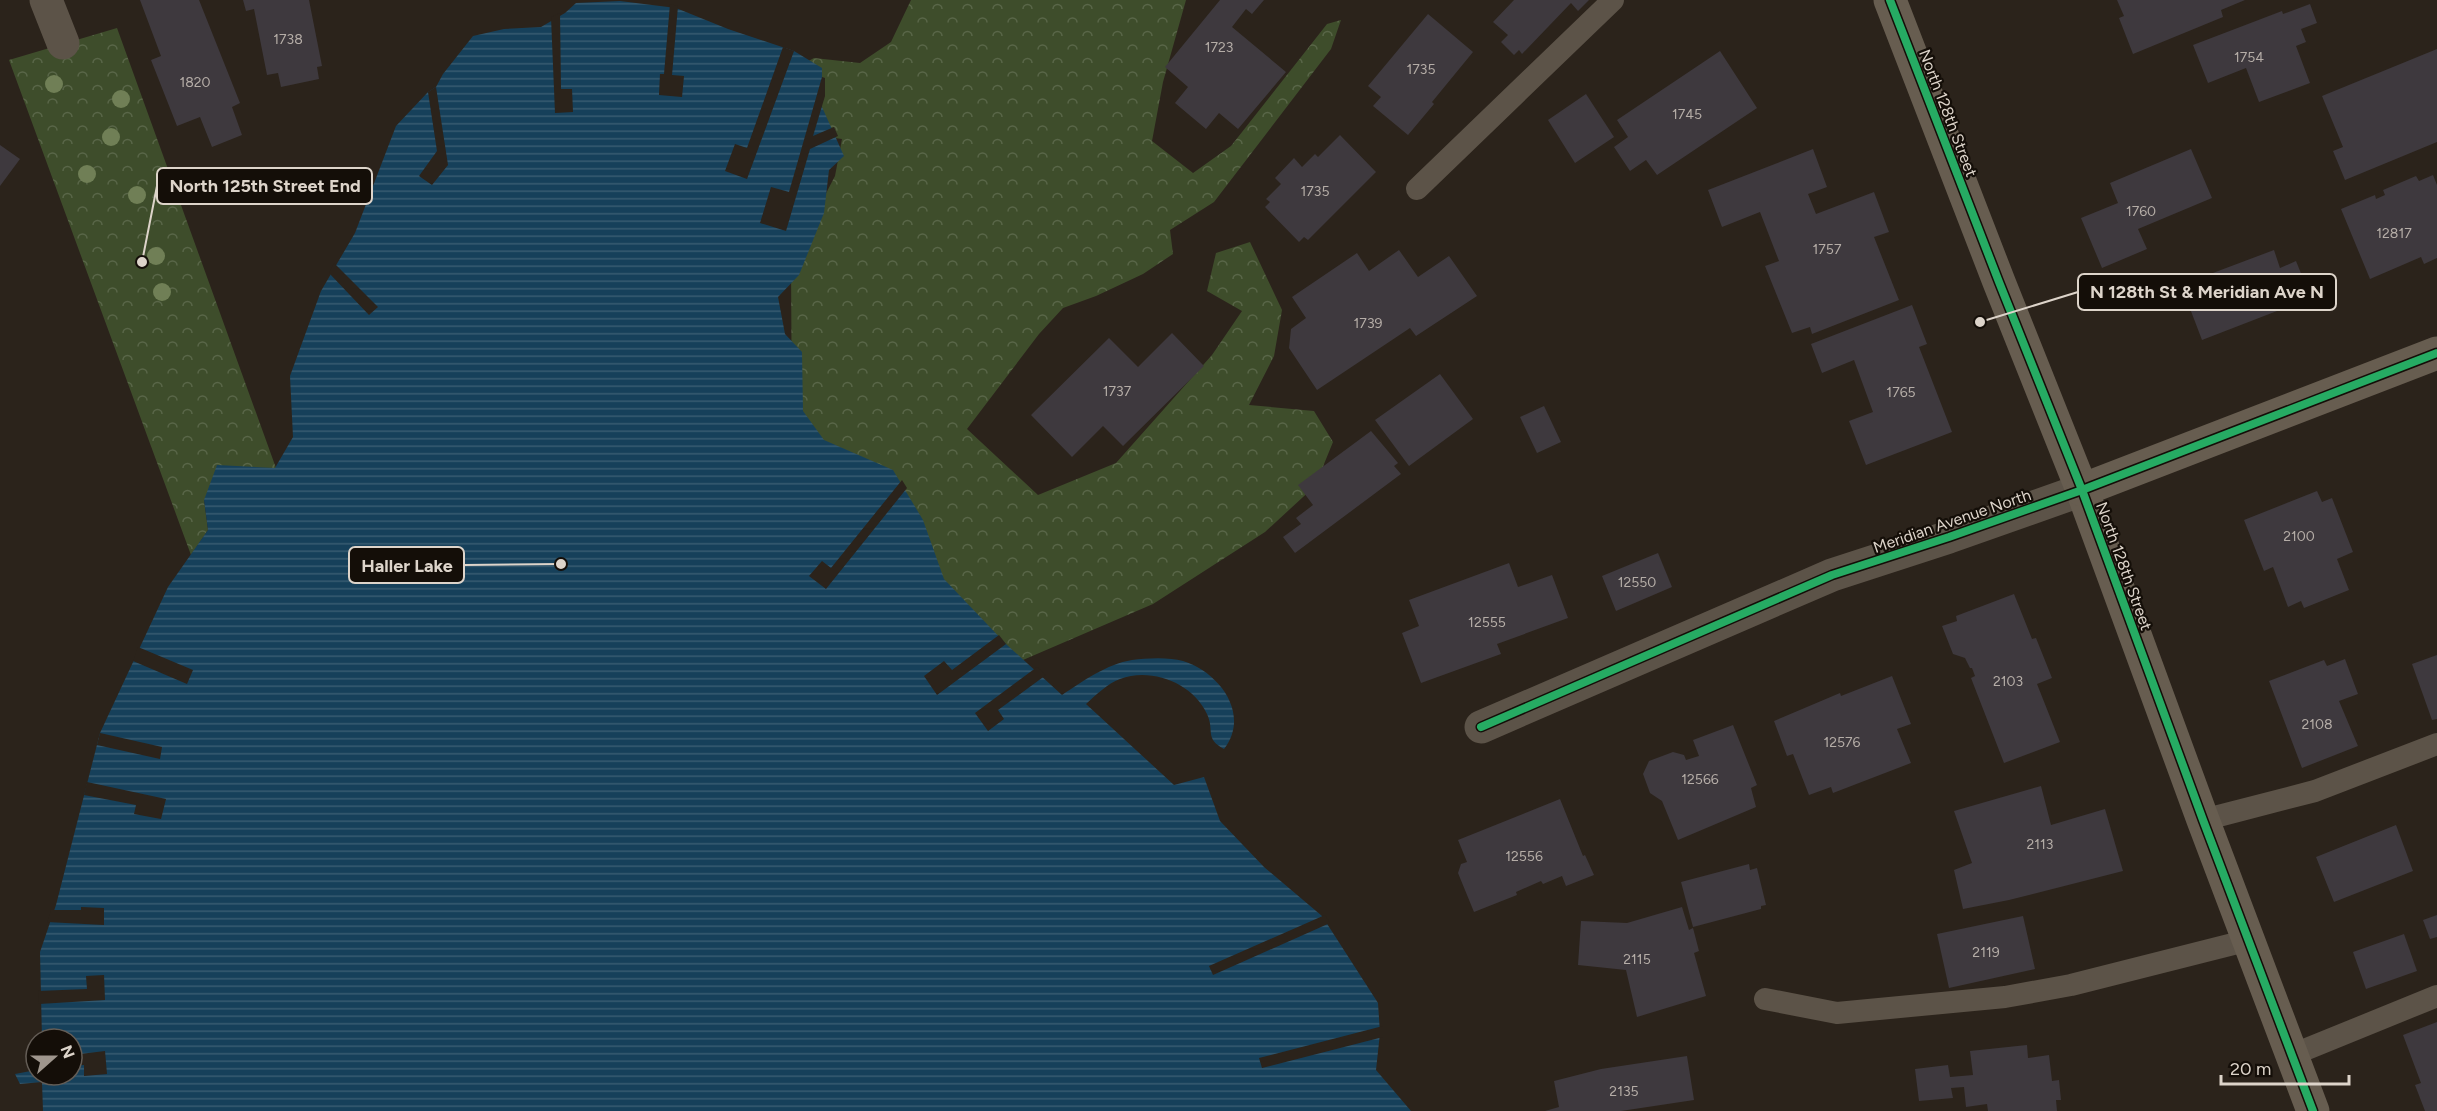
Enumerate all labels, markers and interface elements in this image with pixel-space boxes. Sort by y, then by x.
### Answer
house number: 1738 [273,31,303,48]
house number: 1723 [1205,39,1233,56]
street label: North 128th Street [1915,47,1981,179]
house number: 1754 [2234,49,2264,66]
house number: 1735 [1407,61,1435,78]
house number: 1820 [179,74,211,91]
house number: 1745 [1672,106,1702,123]
callout: North 125th Street End [157,168,372,204]
text: North 125th Street End [169,175,361,197]
house number: 1735 [1301,183,1329,200]
house number: 1760 [2126,203,2156,220]
house number: 12817 [2376,225,2412,242]
house number: 1757 [1813,241,1842,258]
callout: N 128th St & Meridian Ave N [2078,274,2336,310]
text: N 128th St & Meridian Ave N [2090,281,2324,303]
house number: 1739 [1354,315,1382,332]
house number: 1737 [1103,383,1132,400]
house number: 1765 [1886,384,1916,401]
street label: Meridian Avenue North [1871,485,2033,557]
street label: North 128th Street [2092,499,2156,633]
house number: 2100 [2283,528,2315,545]
callout: Haller Lake [349,547,464,583]
text: Haller Lake [361,555,453,577]
house number: 12550 [1618,574,1656,591]
house number: 12555 [1468,614,1506,631]
house number: 2103 [1993,673,2023,690]
house number: 2108 [2301,716,2333,733]
house number: 12576 [1823,734,1861,751]
house number: 12566 [1681,771,1719,788]
house number: 2113 [2026,836,2054,853]
house number: 12556 [1505,848,1543,865]
house number: 2119 [1972,944,2000,961]
house number: 2115 [1623,951,1651,968]
north arrow [24,1027,84,1087]
text: N [56,1043,79,1061]
scale bar [2221,1048,2348,1086]
text: 20 m [2230,1058,2271,1080]
house number: 2135 [1609,1083,1639,1100]

